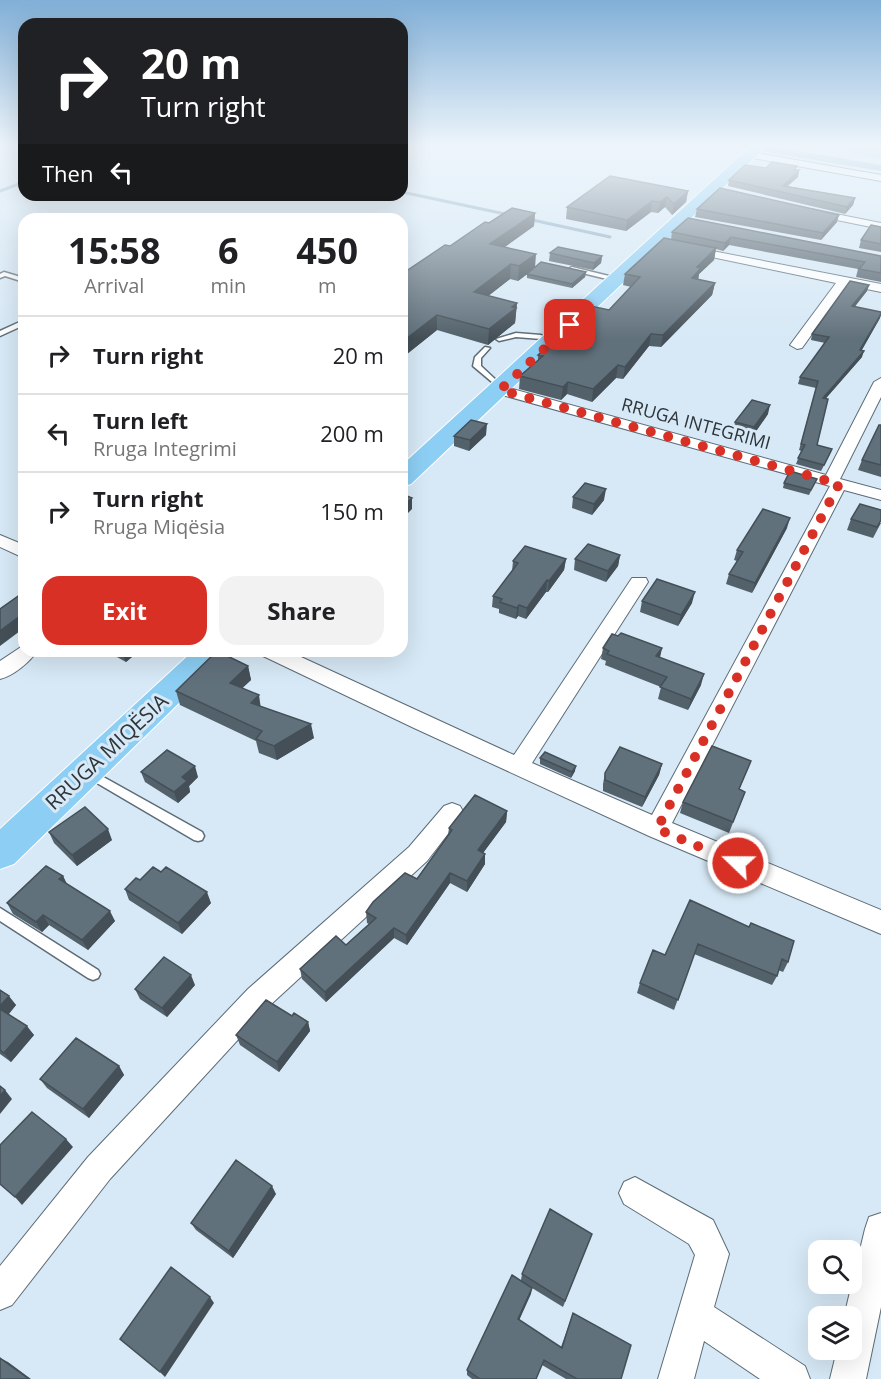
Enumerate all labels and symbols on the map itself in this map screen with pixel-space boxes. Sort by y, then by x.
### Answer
pin [544,299,595,350]
street label: RRUGA INTEGRIMI [619,392,773,454]
street label: RRUGA MIQËSIA [39,686,174,816]
position arrow [706,831,770,895]

